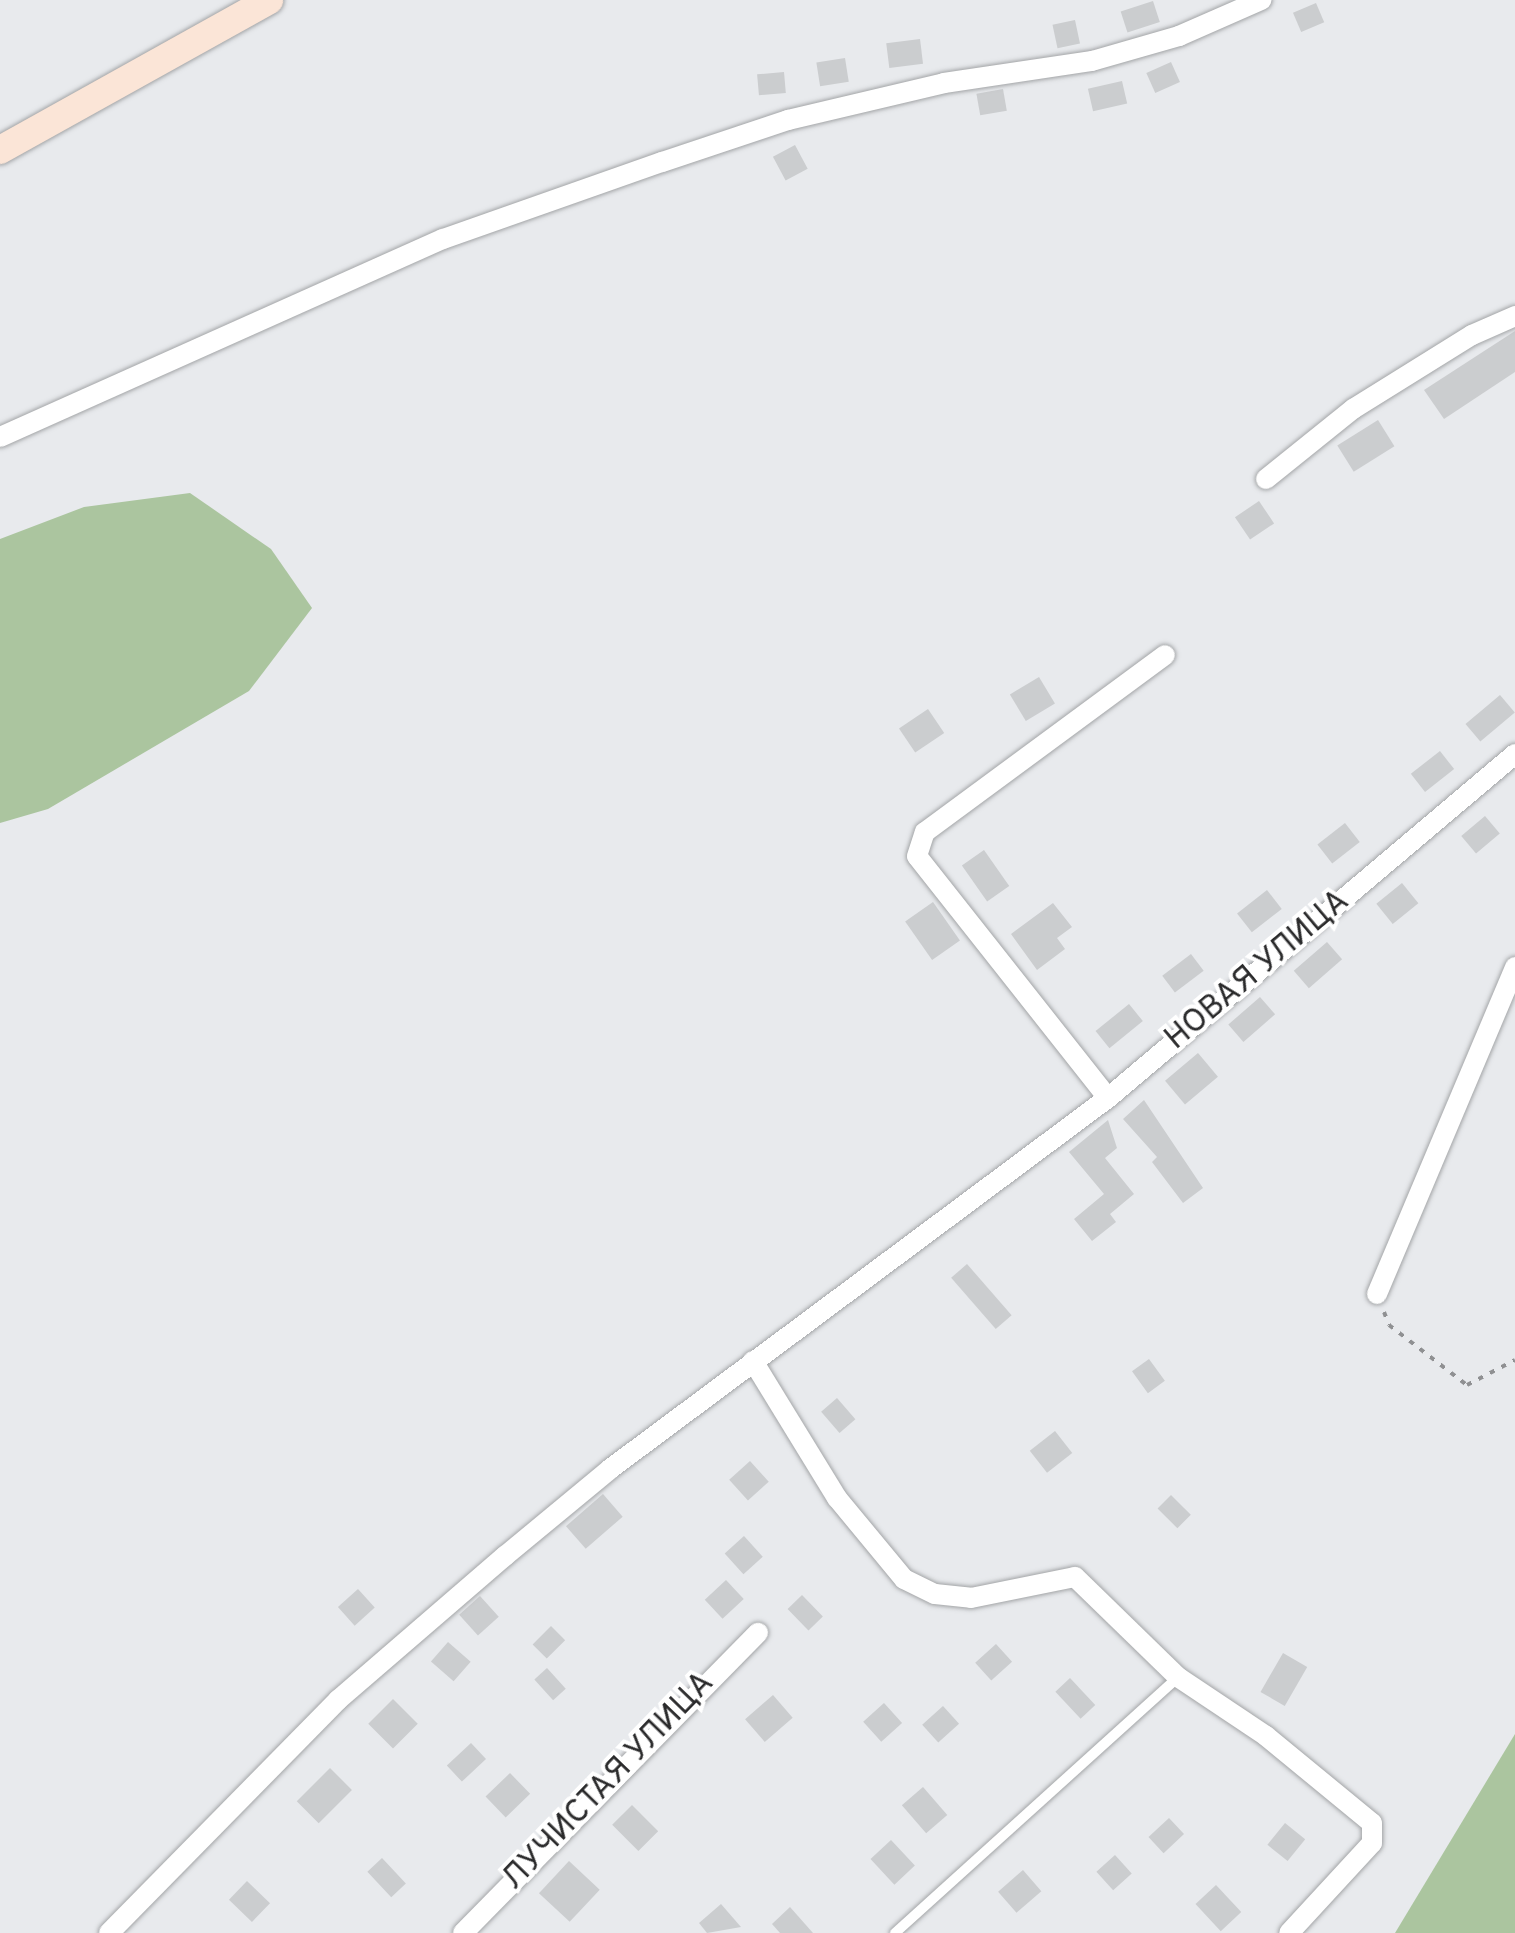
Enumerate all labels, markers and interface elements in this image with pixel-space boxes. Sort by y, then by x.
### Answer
street label: НОВАЯ УЛИЦА [1158,883,1358,1059]
street label: ЛУЧИСТАЯ УЛИЦА [495,1665,723,1899]

